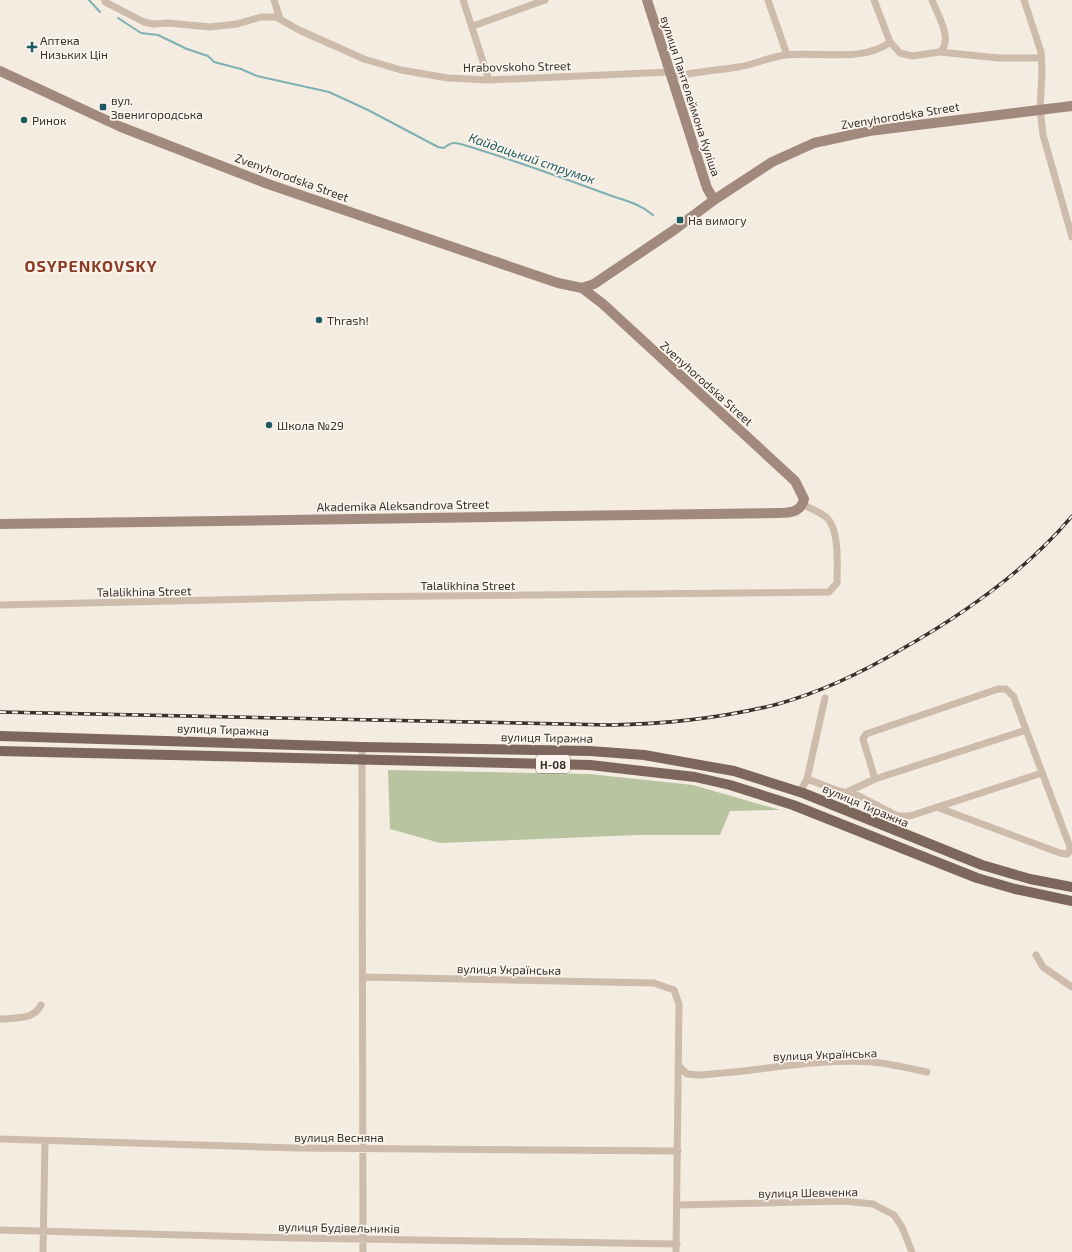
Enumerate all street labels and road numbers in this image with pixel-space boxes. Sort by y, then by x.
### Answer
street label: вулиця Пантелеймона Куліша [657,14,724,178]
street label: Hrabovskoho Street [463,58,572,74]
street label: Zvenyhorodska Street [840,99,961,131]
street label: Zvenyhorodska Street [233,150,351,204]
street label: Zvenyhorodska Street [658,338,756,429]
street label: Akademika Aleksandrova Street [317,496,490,514]
street label: Talalikhina Street [421,578,516,592]
street label: Talalikhina Street [97,583,192,599]
street label: вулиця Тиражна [177,720,269,739]
street label: вулиця Тиражна [501,729,593,746]
road number: Н-08 [536,755,570,773]
street label: вулиця Тиражна [820,781,911,830]
street label: вулиця Українська [457,961,561,978]
street label: вулиця Українська [773,1045,877,1064]
street label: вулиця Весняна [294,1130,384,1145]
street label: вулиця Шевченка [758,1184,858,1201]
street label: вулиця Будівельників [278,1219,400,1236]

